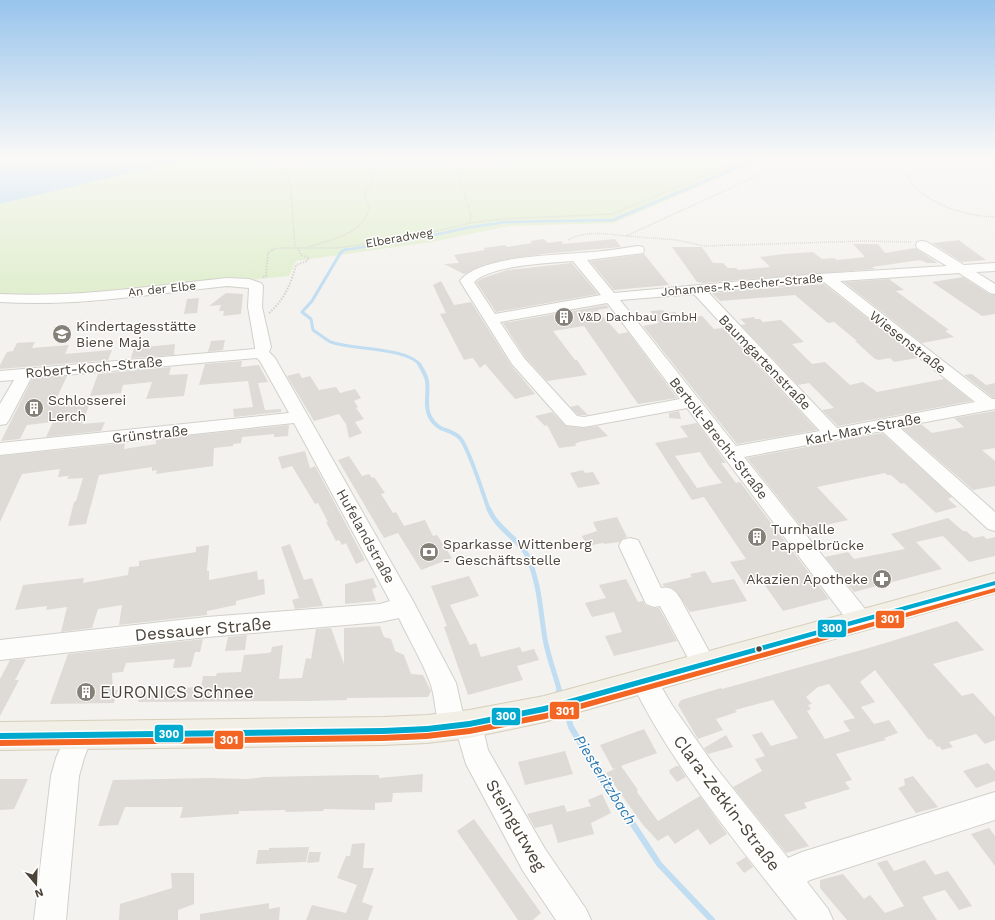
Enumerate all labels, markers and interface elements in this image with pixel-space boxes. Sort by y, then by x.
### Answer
street label: Elberadweg [364,225,434,251]
street label: Johannes-R.-Becher-Straße [660,271,824,299]
street label: An der Elbe [127,278,197,300]
building icon: V&D Dachbau GmbH [553,306,575,328]
street label: Wiesenstraße [867,307,949,377]
place label: V&D Dachbau GmbH [578,310,697,324]
street label: Baumgartenstraße [716,311,814,413]
place label: Kindertagesstätte Biene Maja [76,318,196,350]
school or university icon: Kindertagesstätte Biene Maja [51,323,73,345]
street label: Robert-Koch-Straße [25,353,163,381]
street label: Bertolt-Brecht-Straße [666,374,772,502]
place label: Schlosserei Lerch [48,392,126,424]
building icon: Schlosserei Lerch [23,397,45,419]
street label: Karl-Marx-Straße [804,410,922,448]
street label: Grünstraße [111,422,189,446]
street label: Hufelandstraße [333,486,399,586]
place label: Turnhalle Pappelbrücke [771,521,864,553]
building icon: Turnhalle Pappelbrücke [746,526,768,548]
place label: Sparkasse Wittenberg - Geschäftsstelle [443,536,592,568]
bank icon: Sparkasse Wittenberg - Geschäftsstelle [418,541,440,563]
pharmacy icon: Akazien Apotheke [871,568,893,590]
place label: Akazien Apotheke [746,571,868,587]
line badge: 301 [875,610,905,629]
street label: Dessauer Straße [134,613,272,645]
text: 301 [881,613,899,626]
line badge: 300 [817,619,847,638]
text: 300 [822,622,842,635]
unlabelled marker [754,644,764,654]
building icon: EURONICS Schnee [75,681,97,703]
place label: EURONICS Schnee [100,682,254,702]
line badge: 301 [549,701,580,720]
text: 301 [556,705,574,718]
line badge: 300 [491,707,521,726]
text: 300 [496,710,516,723]
line badge: 300 [154,724,184,743]
text: 300 [159,728,179,741]
line badge: 301 [214,730,244,750]
street label: Clara-Zetkin-Straße [669,731,785,875]
water label: Piesteritzbach [570,732,640,828]
text: 301 [220,734,238,747]
street label: Steingutweg [482,776,551,875]
north arrow [16,864,56,904]
text: N [33,886,45,900]

